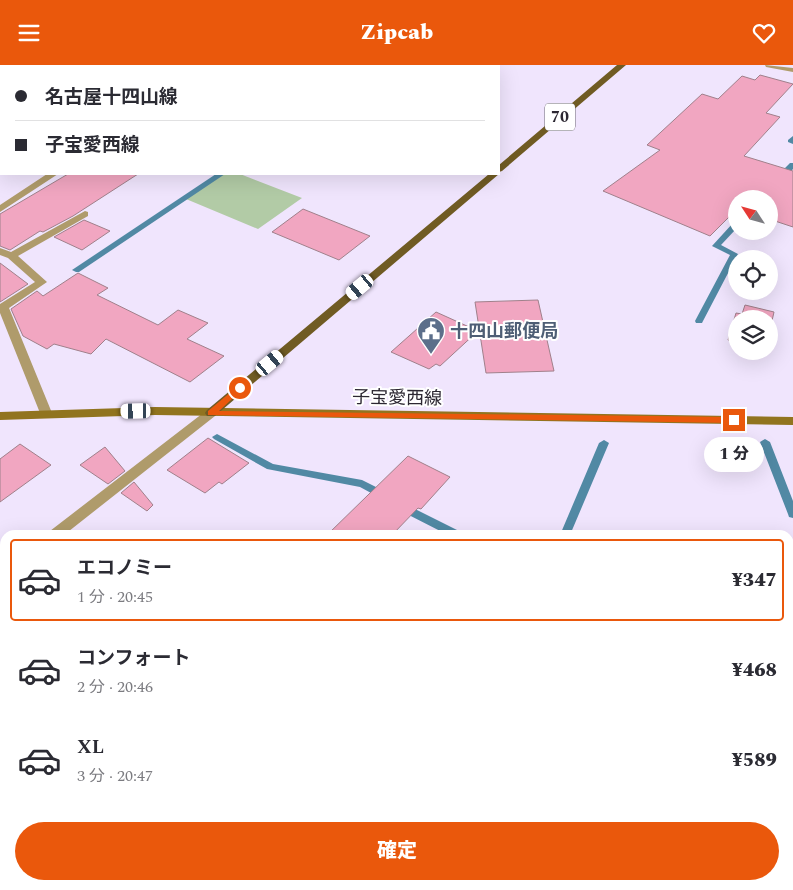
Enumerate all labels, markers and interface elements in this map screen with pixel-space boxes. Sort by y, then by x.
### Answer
text: Zipcab [360,16,433,49]
icon: menu [15,19,43,47]
icon: heart [750,19,778,47]
text: 名古屋十四山線 [45,83,178,112]
road number: 70 [545,103,575,131]
text: 子宝愛西線 [45,131,140,160]
north arrow [728,190,778,240]
map controls [728,190,778,360]
button: locate [728,250,778,300]
car [343,272,376,302]
button: layers [728,310,778,360]
public building icon: 十四山郵便局 [416,316,446,355]
place label: 十四山郵便局 [450,318,558,345]
car [253,348,286,378]
route start [229,377,251,399]
street label: 子宝愛西線 [352,384,442,412]
car [120,403,151,419]
route end [723,409,745,431]
callout: 1 分 [704,437,764,473]
text: 1 分 [719,442,749,466]
text: エコノミー [77,554,172,583]
icon: car [17,558,62,603]
text: ¥347 [731,566,777,595]
text: 1 分 · 20:45 [77,585,153,609]
text: コンフォート [77,644,190,673]
icon: car [17,648,62,693]
text: ¥468 [731,656,777,685]
text: 2 分 · 20:46 [77,675,153,699]
text: XL [77,733,104,762]
icon: car [17,738,62,783]
text: ¥589 [731,746,777,775]
text: 3 分 · 20:47 [77,764,153,788]
button: 確定 [15,822,779,880]

